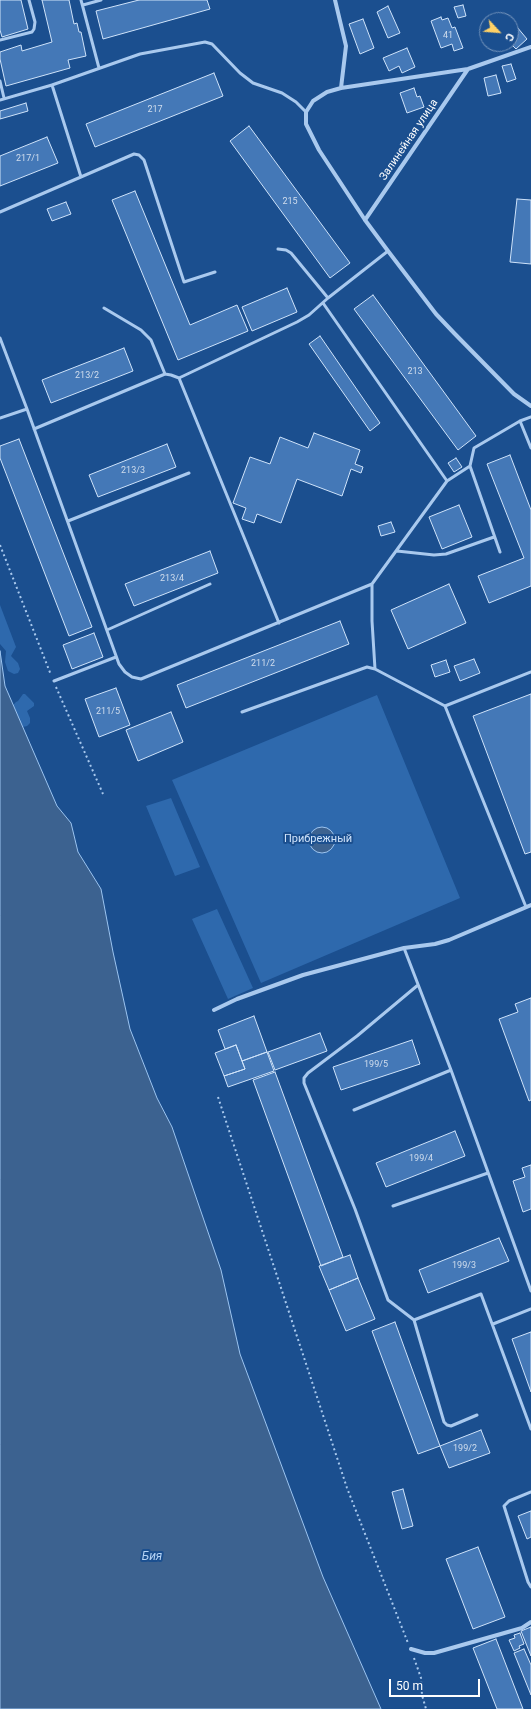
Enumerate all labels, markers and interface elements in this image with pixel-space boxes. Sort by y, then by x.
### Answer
north arrow [479,12,519,52]
house number: 41 [443,31,453,41]
text: С [502,31,517,43]
street label: Залинейная улица [377,97,441,183]
house number: 217 [147,105,163,115]
house number: 217/1 [16,154,40,164]
house number: 215 [282,197,298,207]
house number: 213 [407,367,423,377]
house number: 213/2 [75,371,99,381]
house number: 213/3 [121,466,145,476]
house number: 213/4 [160,574,184,584]
house number: 211/2 [251,659,275,669]
house number: 211/5 [96,707,120,717]
park label: Прибрежный [284,832,352,846]
house number: 199/5 [364,1060,388,1070]
house number: 199/4 [409,1154,433,1164]
house number: 199/3 [452,1261,476,1271]
house number: 199/2 [453,1444,477,1454]
water label: Бия [142,1550,162,1564]
scale bar [391,1671,482,1697]
text: 50 m [396,1679,423,1693]

